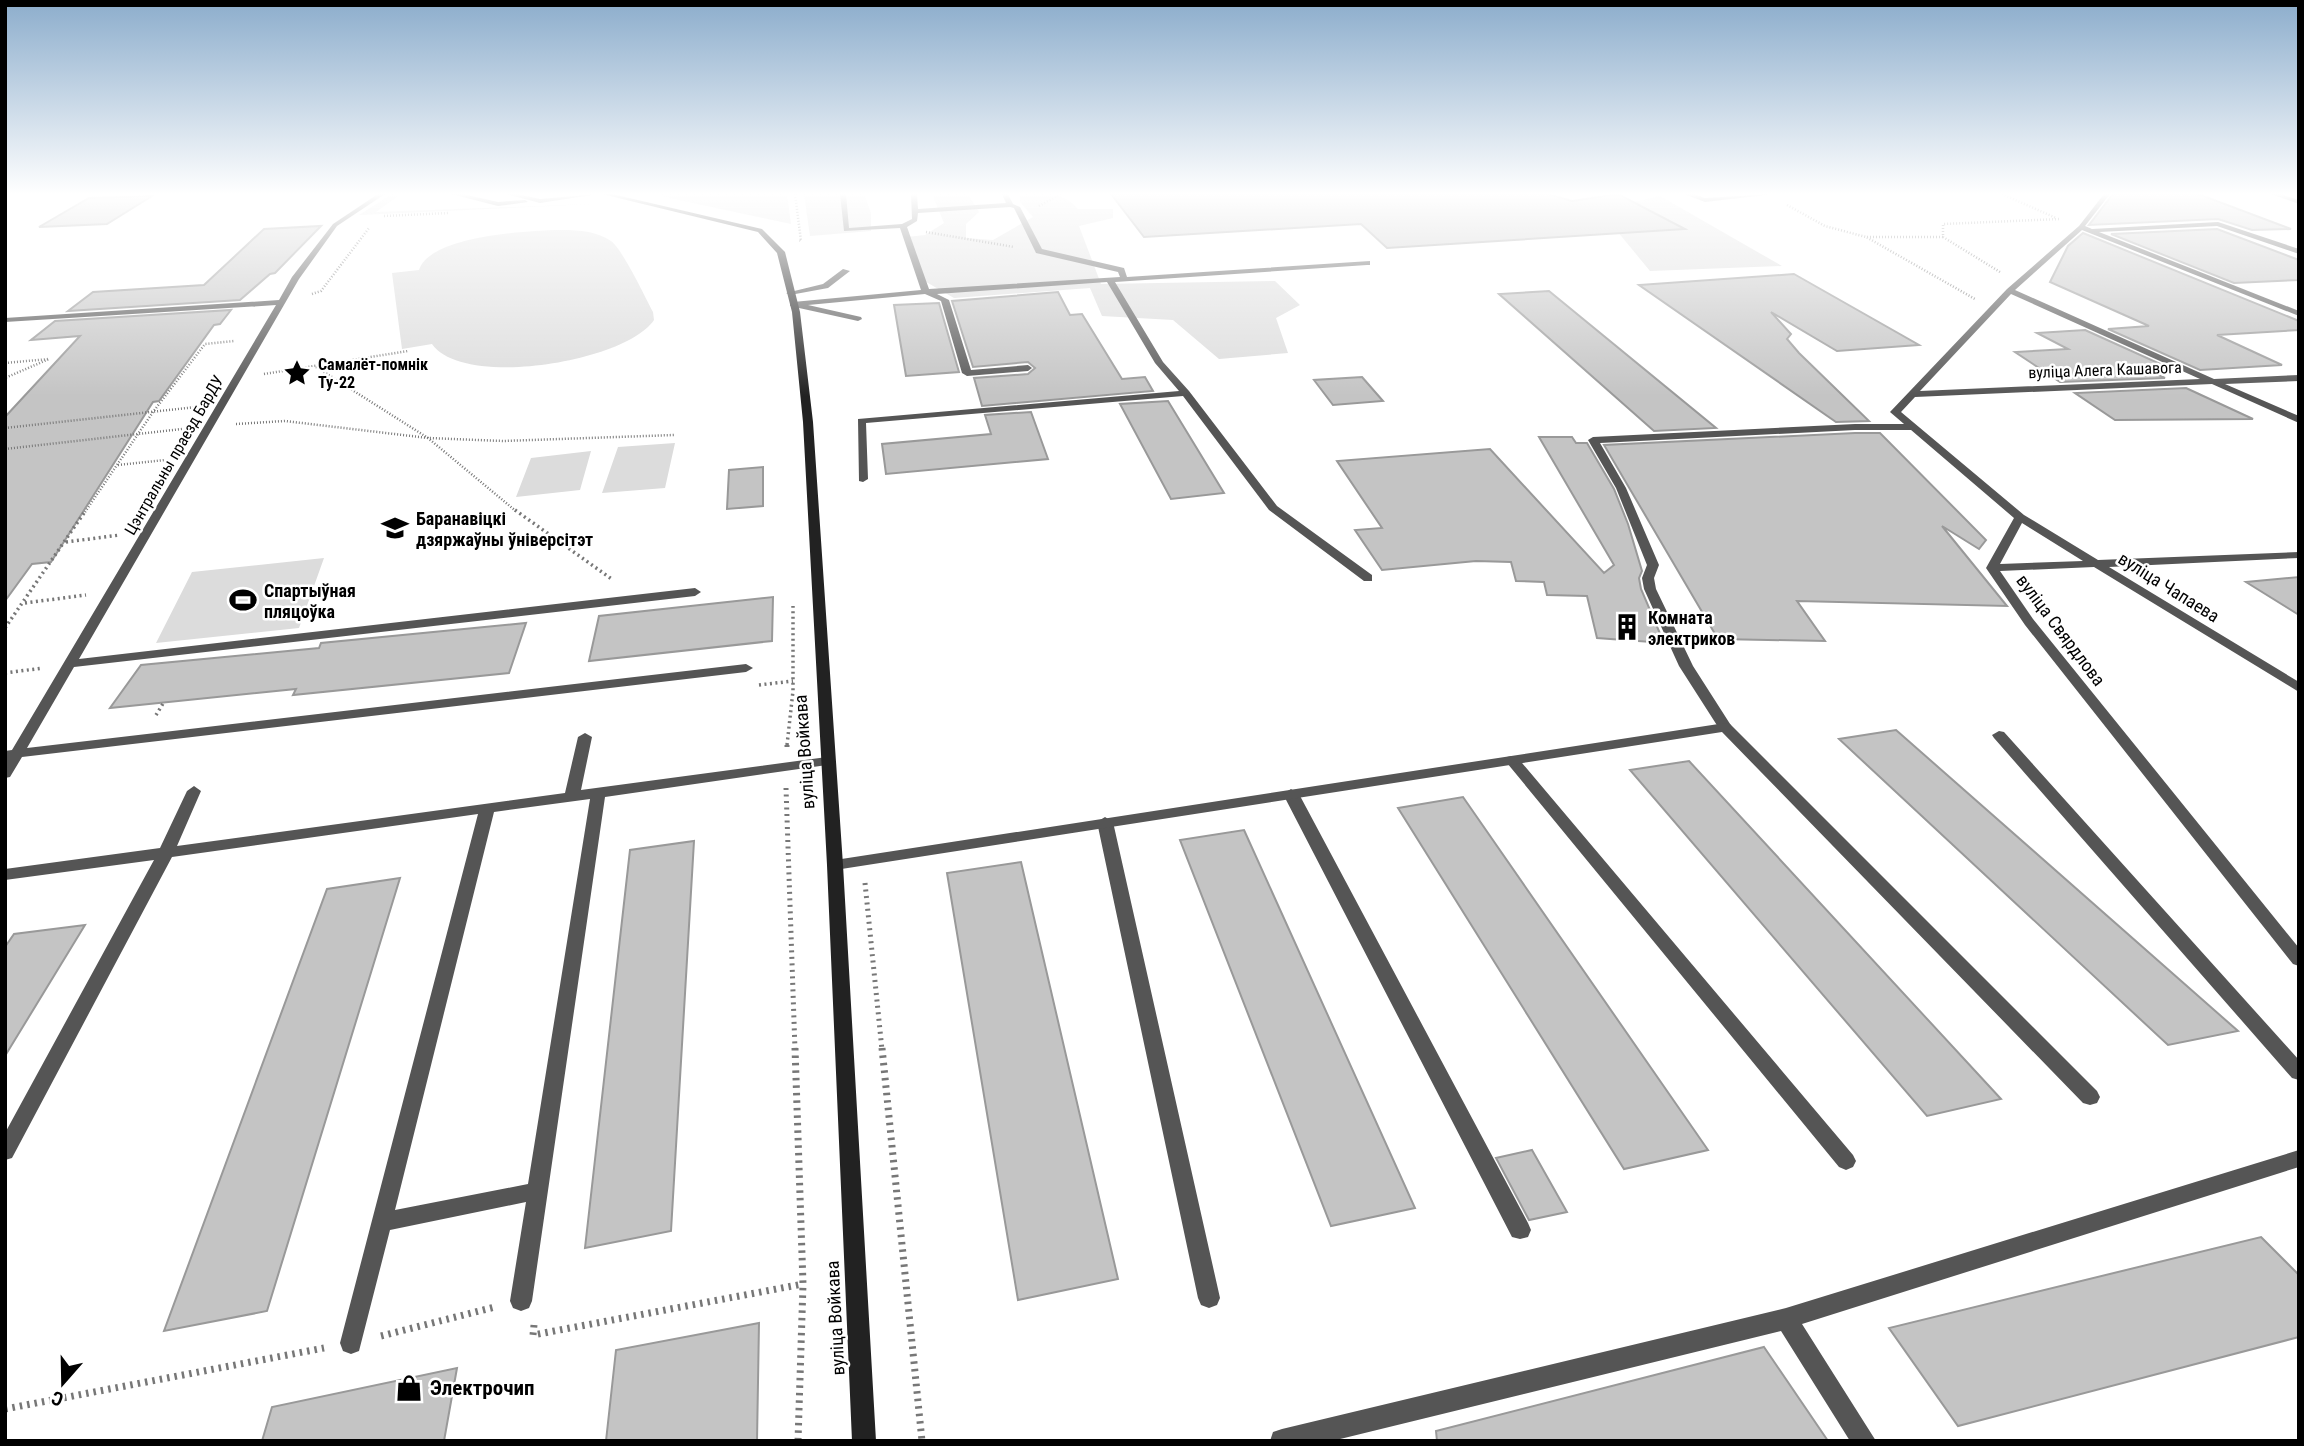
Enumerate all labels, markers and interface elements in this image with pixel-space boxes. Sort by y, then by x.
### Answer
place label: Самалёт-помнік Ту-22 [318,355,428,392]
place icon: Самалёт-помнік Ту-22 [282,358,312,388]
street label: вуліца Алега Кашавога [2028,358,2182,382]
street label: Цэнтральны праезд БарДУ [120,372,228,538]
place label: Баранавіцкі дзяржаўны ўніверсітэт [416,508,593,550]
school or university icon: Баранавіцкі дзяржаўны ўніверсітэт [380,513,410,543]
street label: вуліца Чапаева [2115,548,2223,626]
street label: вуліца Свярдлова [2012,570,2110,690]
place label: Спартыўная пляцоўка [264,580,356,622]
sports icon: Спартыўная пляцоўка [228,585,258,615]
place label: Комната электриков [1648,607,1735,649]
building icon: Комната электриков [1612,612,1642,642]
street label: вуліца Войкава [790,694,818,810]
street label: вуліца Войкава [822,1260,848,1376]
north arrow [28,1348,98,1418]
shop icon: Электрочип [394,1373,424,1403]
place label: Электрочип [430,1376,534,1400]
text: С [48,1386,66,1411]

